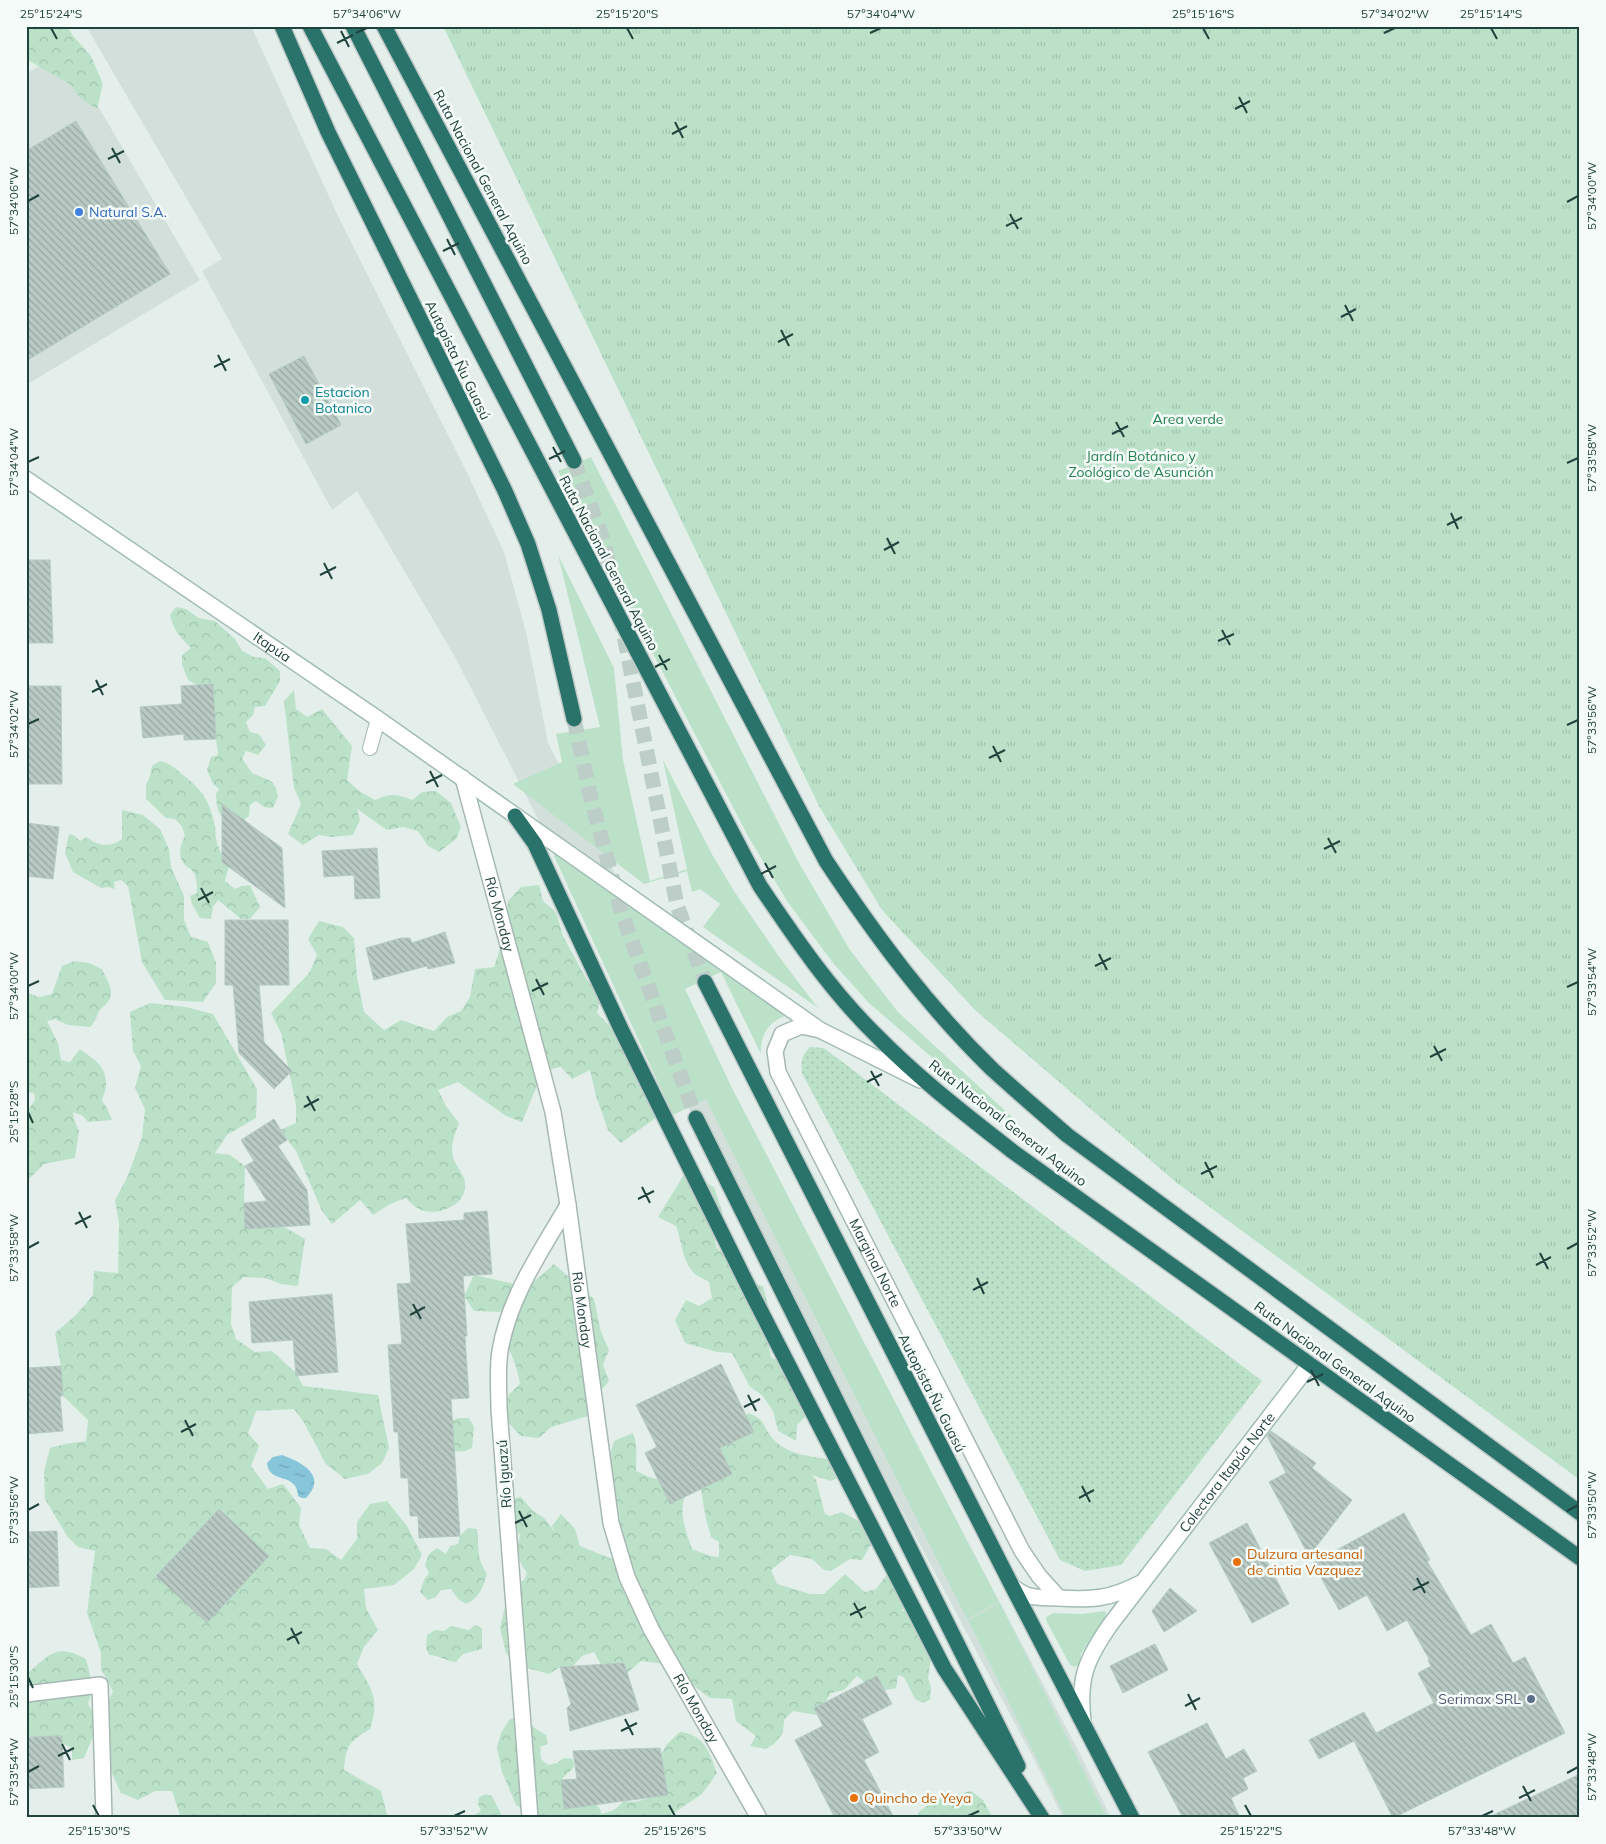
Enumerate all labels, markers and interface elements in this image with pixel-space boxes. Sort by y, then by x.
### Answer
text: 25°15'24"S [20,6,82,21]
text: 57°34'06"W [333,6,401,21]
text: 25°15'20"S [596,6,658,21]
text: 57°34'04"W [847,6,915,21]
text: 25°15'16"S [1172,6,1234,21]
text: 57°34'02"W [1361,6,1429,21]
text: 25°15'14"S [1460,6,1522,21]
street label: Ruta Nacional General Aquino [429,86,537,268]
text: 57°34'00"W [1584,162,1599,230]
text: 57°34'06"W [6,167,21,235]
place label: Natural S.A. [89,203,167,221]
marker: Natural S.A. [73,206,85,218]
street label: Autopista Ñu Guasú [421,297,495,423]
place label: Estacion Botanico [315,383,372,417]
marker: Estacion Botanico [299,394,311,406]
park label: Area verde [1153,410,1223,428]
text: 57°33'58"W [1584,424,1599,492]
text: 57°34'04"W [6,428,21,496]
park label: Jardín Botánico y Zoológico de Asunción [1068,447,1214,481]
street label: Ruta Nacional General Aquino [555,472,663,654]
street label: Itapúa [250,628,295,666]
text: 57°33'56"W [1584,686,1599,754]
text: 57°34'02"W [6,690,21,758]
street label: Río Monday [481,875,519,954]
text: 57°33'54"W [1584,948,1599,1016]
text: 57°34'00"W [6,952,21,1020]
street label: Ruta Nacional General Aquino [925,1056,1091,1190]
text: 25°15'28"S [6,1081,21,1143]
text: 57°33'52"W [1584,1209,1599,1277]
text: 57°33'58"W [6,1214,21,1282]
street label: Marginal Norte [845,1216,905,1310]
street label: Río Monday [568,1271,596,1350]
street label: Ruta Nacional General Aquino [1251,1297,1419,1427]
street label: Autopista Ñu Guasú [894,1331,970,1455]
street label: Colectora Itapúa Norte [1175,1409,1279,1536]
street label: Río Iguazú [493,1439,515,1509]
text: 57°33'50"W [1584,1471,1599,1539]
text: 57°33'56"W [6,1476,21,1544]
place label: Dulzura artesanal de cintia Vazquez [1247,1545,1363,1579]
marker: Dulzura artesanal de cintia Vazquez [1231,1556,1243,1568]
text: 25°15'30"S [6,1646,21,1708]
street label: Río Monday [669,1670,724,1747]
place label: Serimax SRL [1438,1690,1521,1708]
marker: Serimax SRL [1525,1693,1537,1705]
text: 57°33'48"W [1584,1733,1599,1801]
text: 57°33'54"W [6,1738,21,1806]
place label: Quincho de Yeya [864,1789,972,1807]
marker: Quincho de Yeya [848,1792,860,1804]
text: 25°15'30"S [68,1823,130,1838]
text: 57°33'52"W [420,1823,488,1838]
text: 25°15'26"S [644,1823,706,1838]
text: 57°33'50"W [934,1823,1002,1838]
text: 25°15'22"S [1220,1823,1282,1838]
text: 57°33'48"W [1448,1823,1516,1838]

